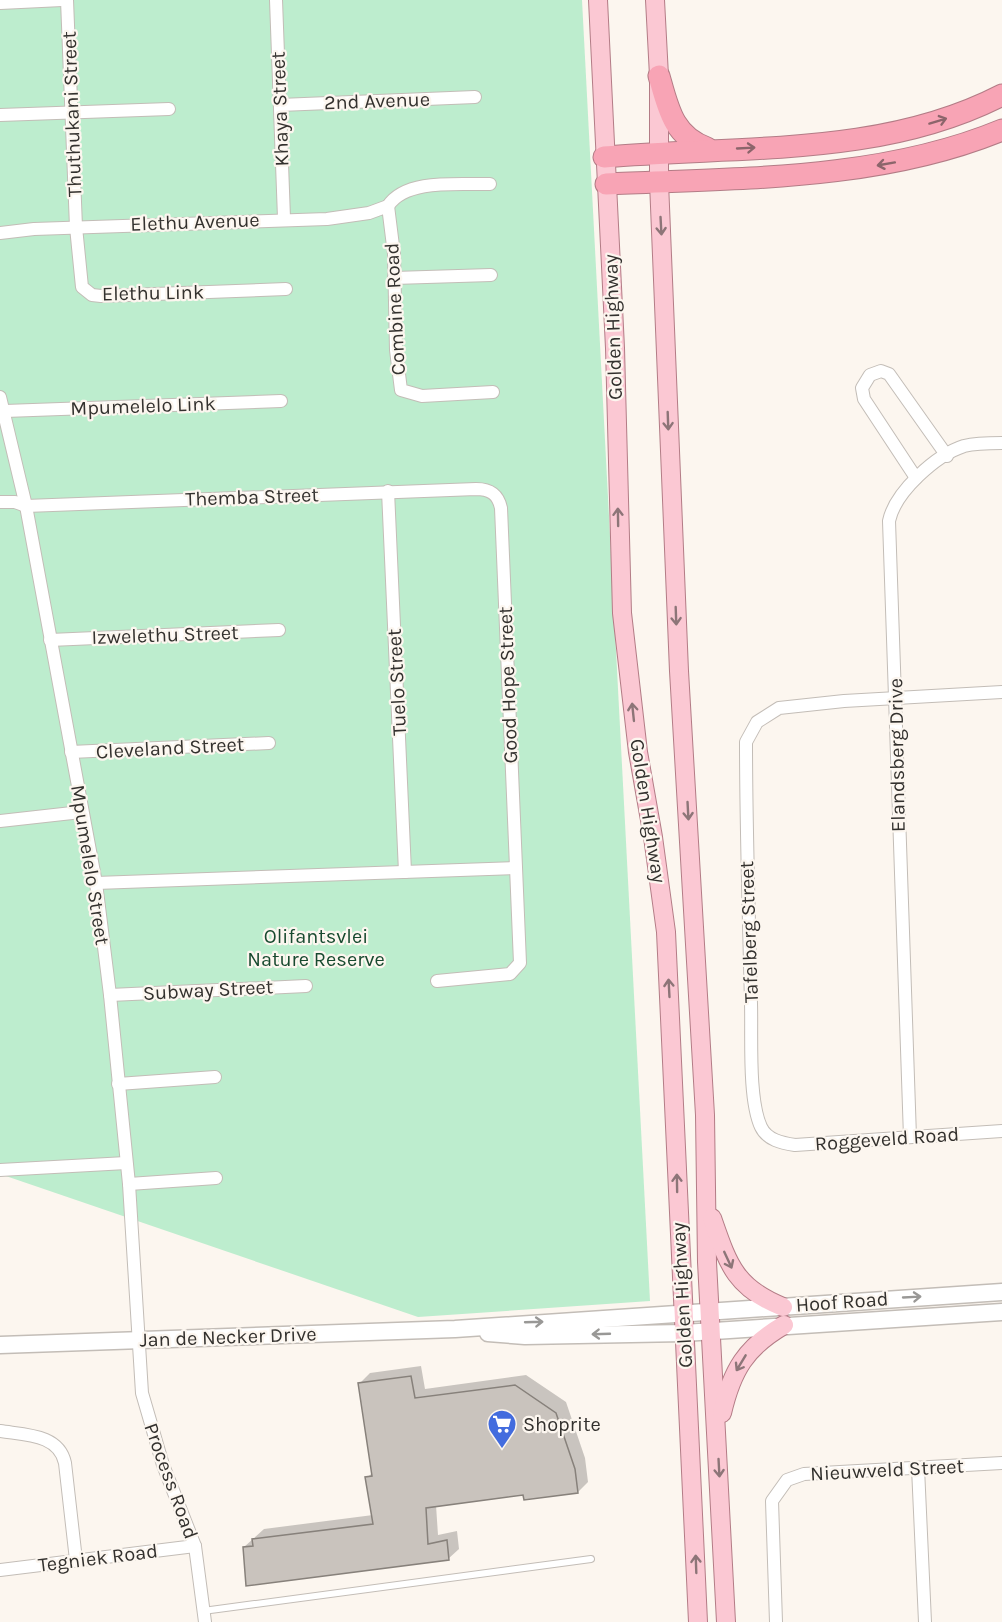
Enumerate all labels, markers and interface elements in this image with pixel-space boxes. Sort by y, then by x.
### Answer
street label: Thuthukani Street [58,30,86,197]
street label: Khaya Street [266,51,294,167]
street label: 2nd Avenue [324,88,430,114]
one-way arrow [928,115,947,126]
one-way arrow [736,142,756,153]
one-way arrow [876,159,896,170]
street label: Elethu Avenue [130,208,260,236]
one-way arrow [655,216,666,236]
street label: Combine Road [380,242,410,376]
street label: Golden Highway [599,254,627,400]
street label: Elethu Link [102,281,204,305]
street label: Mpumelelo Link [70,392,216,420]
one-way arrow [663,411,674,431]
street label: Themba Street [185,483,320,511]
one-way arrow [613,508,624,528]
street label: Good Hope Street [494,606,522,764]
one-way arrow [671,606,682,625]
street label: Izwelethu Street [91,621,239,649]
street label: Tuelo Street [383,627,411,736]
street label: Elandsberg Drive [884,678,910,832]
one-way arrow [627,702,638,722]
street label: Cleveland Street [95,733,245,763]
street label: Golden Highway [625,737,671,885]
street label: Mpumelelo Street [66,783,114,947]
one-way arrow [682,800,693,820]
street label: Tafelberg Street [735,860,763,1003]
park label: Olifantsvlei Nature Reserve [247,925,385,971]
street label: Subway Street [142,975,274,1005]
one-way arrow [663,979,674,998]
street label: Roggeveld Road [814,1122,960,1156]
one-way arrow [671,1173,683,1193]
street label: Golden Highway [667,1222,697,1368]
one-way arrow [722,1251,734,1269]
street label: Hoof Road [795,1287,889,1317]
one-way arrow [901,1292,921,1303]
one-way arrow [524,1316,544,1328]
street label: Jan de Necker Drive [139,1322,317,1352]
one-way arrow [591,1329,611,1340]
one-way arrow [734,1354,746,1371]
supermarket icon: Shoprite [486,1408,518,1450]
place label: Shoprite [523,1413,601,1436]
street label: Process Road [139,1420,203,1542]
street label: Nieuwveld Street [810,1454,965,1486]
one-way arrow [714,1457,725,1477]
street label: Tegniek Road [37,1539,159,1577]
one-way arrow [690,1554,701,1574]

